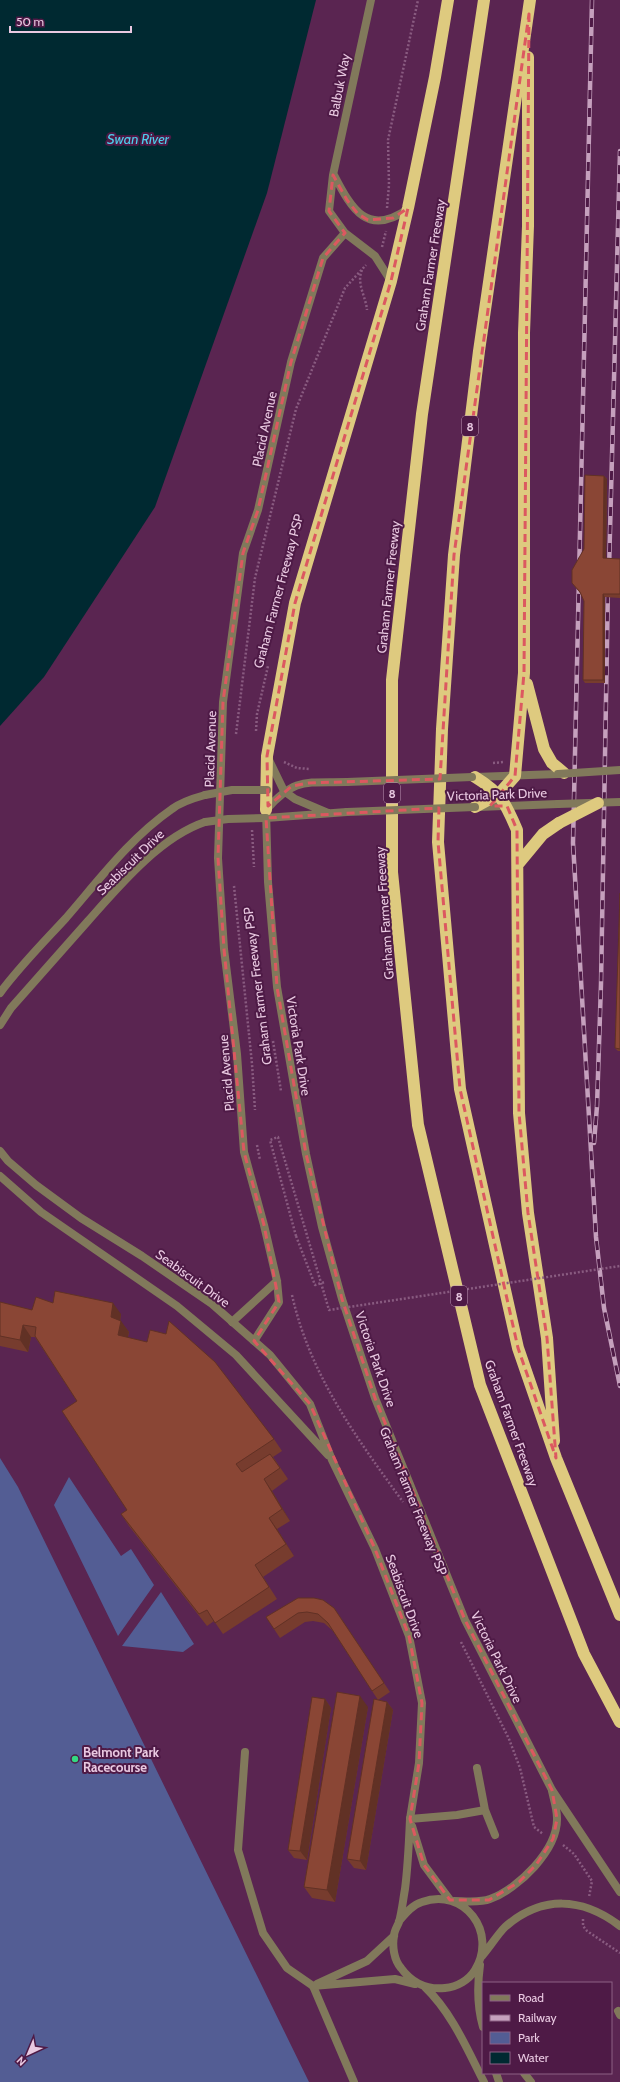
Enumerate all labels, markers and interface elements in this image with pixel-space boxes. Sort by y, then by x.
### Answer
scale bar [10,8,131,34]
text: 50 m [16,14,44,29]
street label: Balbuk Way [325,52,353,118]
water label: Swan River [107,130,170,148]
street label: Graham Farmer Freeway [412,197,448,332]
street label: Placid Avenue [248,389,280,468]
road number: 8 [462,416,478,436]
street label: Graham Farmer Freeway PSP [250,512,306,670]
street label: Graham Farmer Freeway [373,519,403,654]
street label: Placid Avenue [201,710,219,788]
road number: 8 [384,783,400,803]
street label: Victoria Park Drive [447,784,548,804]
street label: Seabiscuit Drive [93,826,167,898]
street label: Graham Farmer Freeway [371,845,397,980]
street label: Graham Farmer Freeway PSP [239,906,275,1066]
street label: Victoria Park Drive [283,995,315,1097]
street label: Placid Avenue [215,1034,237,1112]
street label: Seabiscuit Drive [153,1246,233,1310]
road number: 8 [451,1286,467,1306]
street label: Victoria Park Drive [352,1309,400,1409]
street label: Graham Farmer Freeway [482,1358,542,1489]
street label: Graham Farmer Freeway PSP [377,1424,451,1578]
street label: Seabiscuit Drive [382,1552,428,1640]
street label: Victoria Park Drive [468,1608,526,1706]
place label: Belmont Park Racecourse [83,1744,160,1775]
marker: Belmont Park Racecourse [70,1754,80,1764]
legend [482,1982,612,2074]
text: Road [518,1990,544,2005]
text: Railway [518,2010,556,2025]
text: Park [518,2030,540,2045]
north arrow [8,2034,48,2074]
text: Water [518,2050,549,2065]
text: N [13,2053,29,2069]

